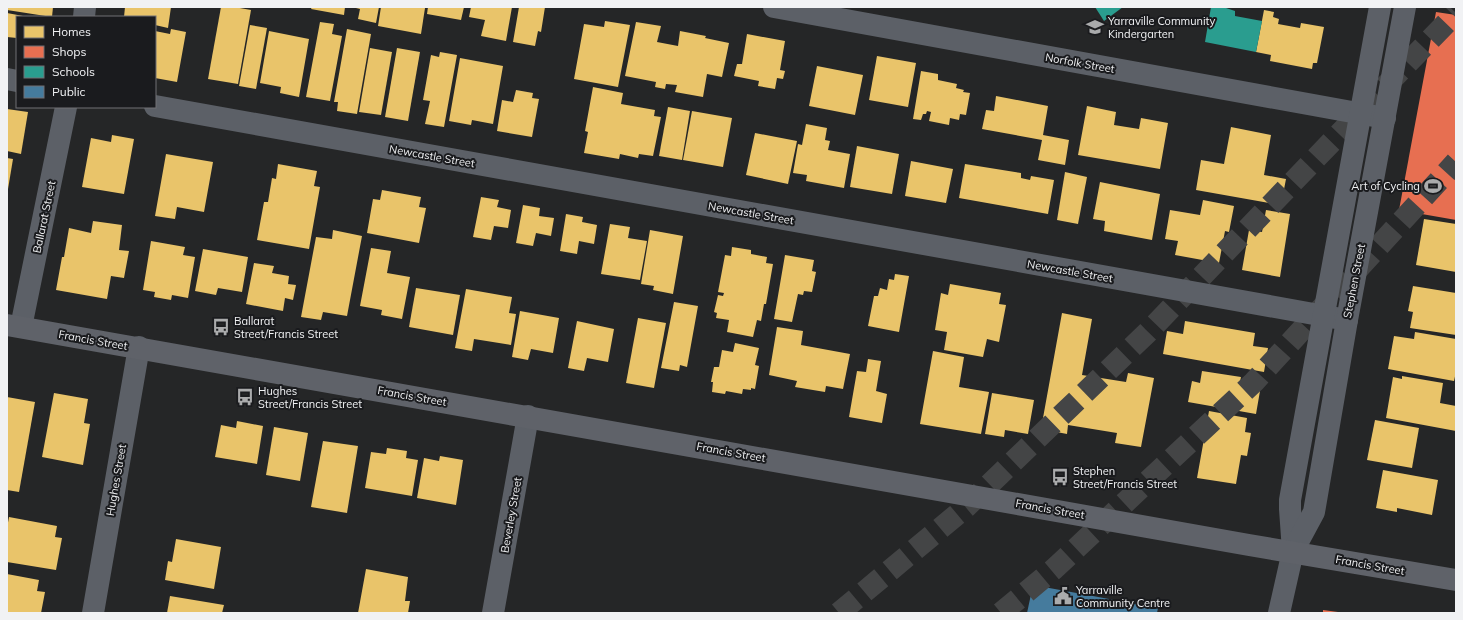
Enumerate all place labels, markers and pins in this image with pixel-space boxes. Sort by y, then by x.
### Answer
place label: Yarraville Community Kindergarten [1107,14,1216,41]
school or university icon: Yarraville Community Kindergarten [1085,17,1105,37]
sports icon: Art of Cycling [1423,176,1443,196]
place label: Art of Cycling [1351,179,1420,193]
place label: Ballarat Street/Francis Street [234,314,338,341]
bus stop icon: Ballarat Street/Francis Street [211,317,231,337]
place label: Hughes Street/Francis Street [258,384,362,411]
bus stop icon: Hughes Street/Francis Street [235,387,255,407]
place label: Stephen Street/Francis Street [1073,464,1177,491]
bus stop icon: Stephen Street/Francis Street [1050,467,1070,487]
place label: Yarraville Community Centre [1075,583,1170,610]
public building icon: Yarraville Community Centre [1053,586,1073,606]

